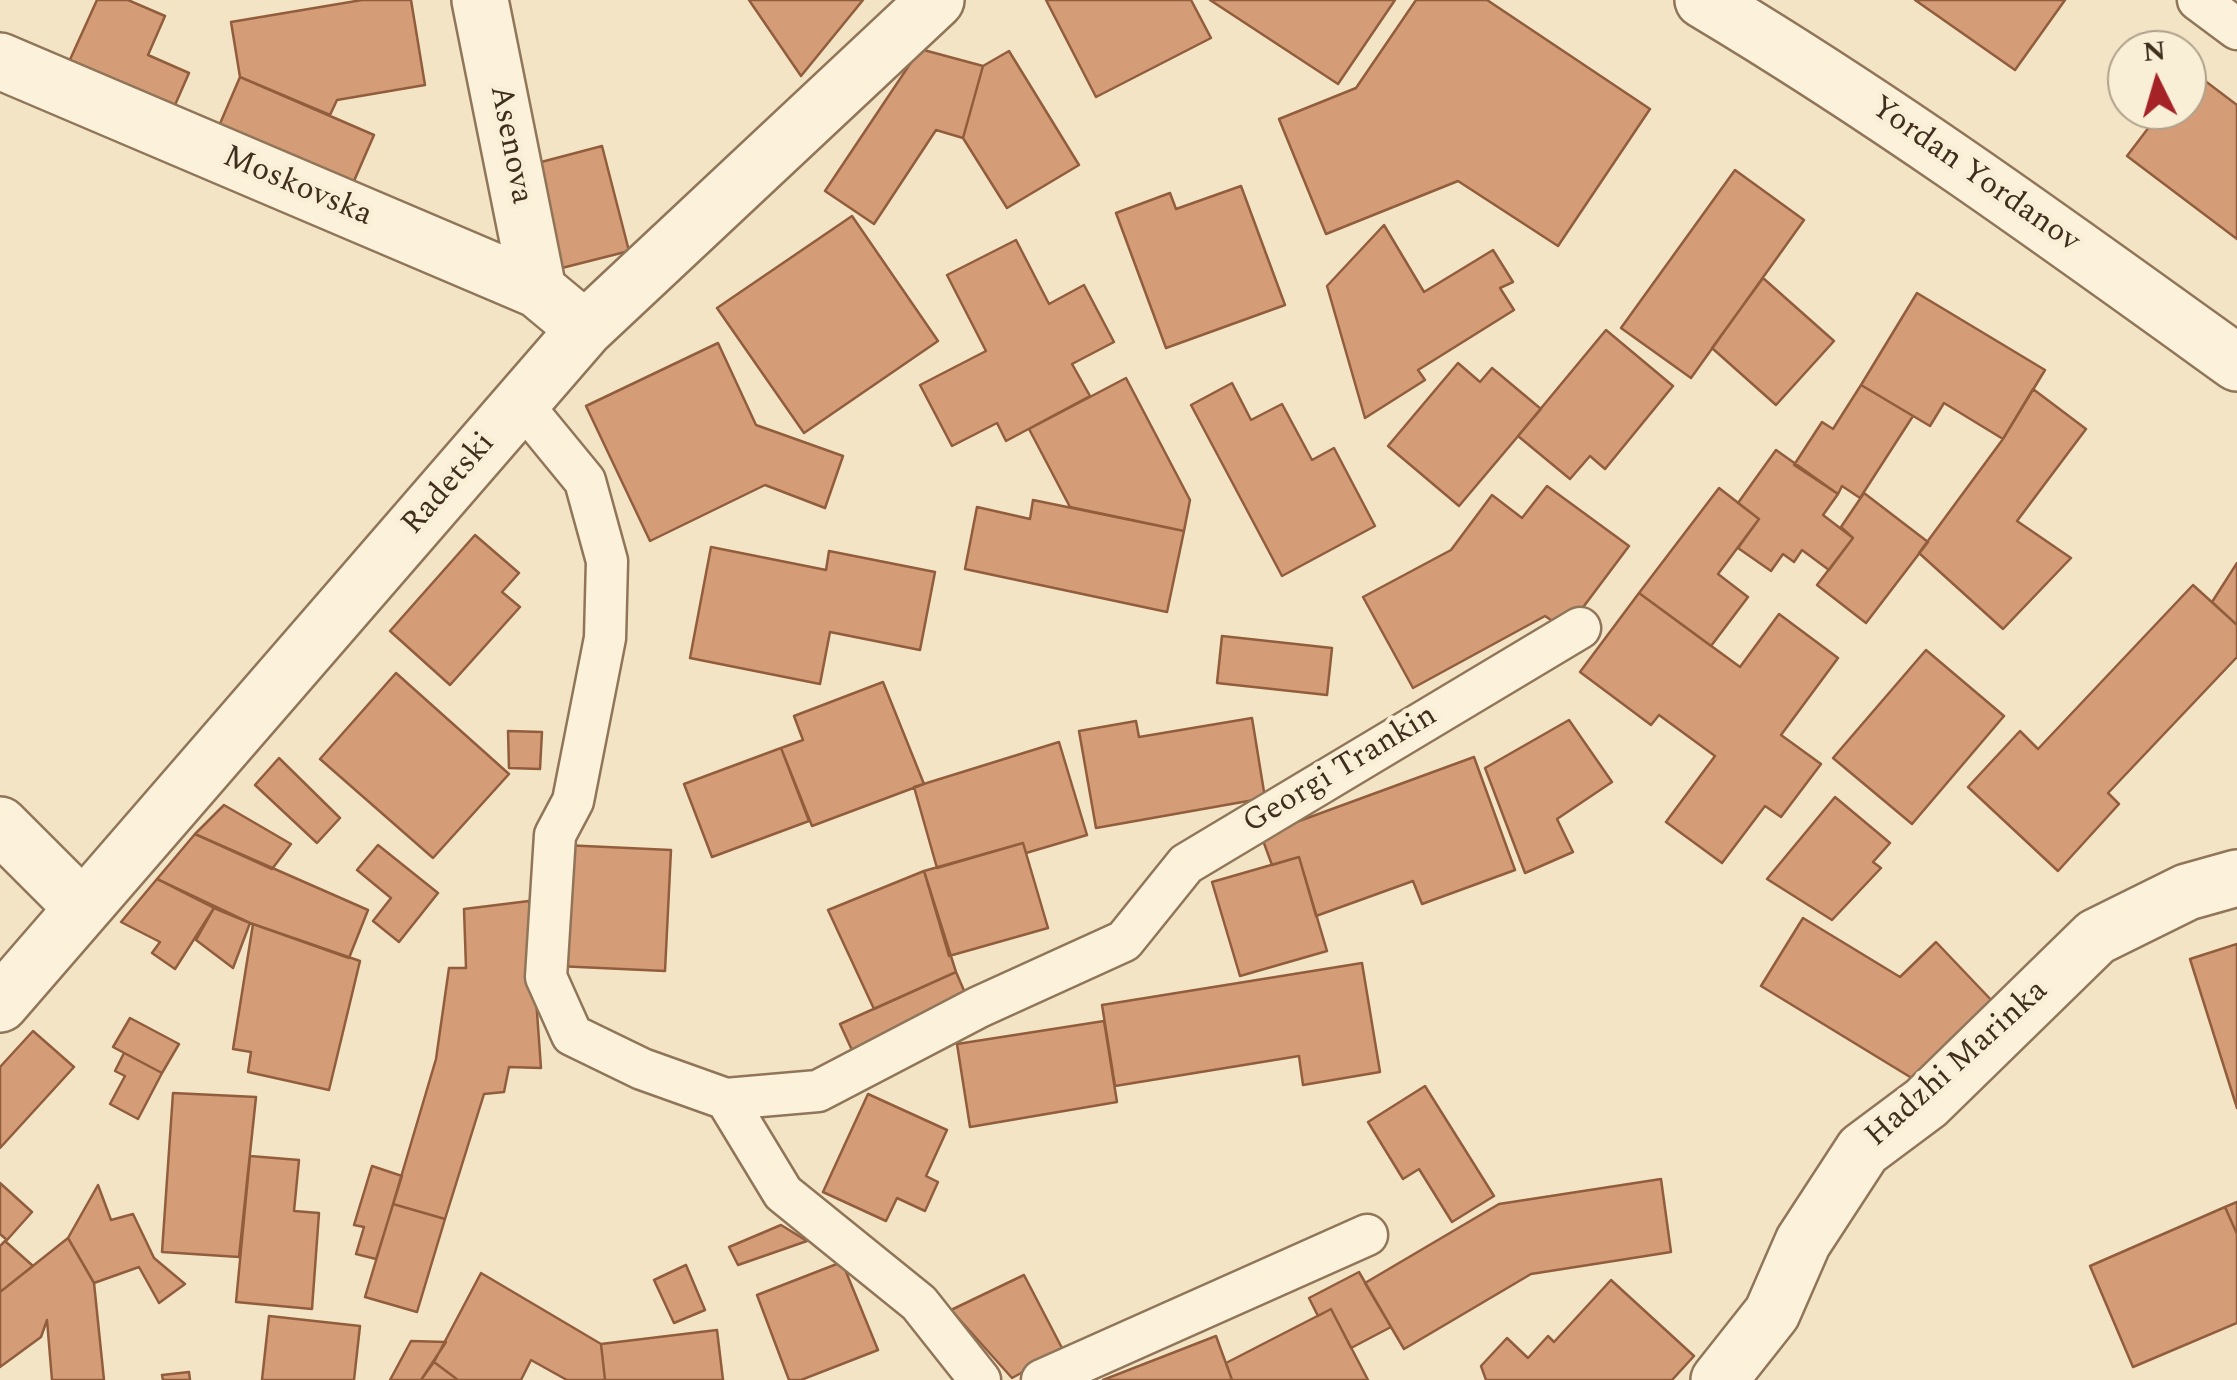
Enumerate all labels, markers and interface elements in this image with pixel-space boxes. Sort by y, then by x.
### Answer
text: N [2141,29,2168,74]
north arrow [2107,30,2207,130]
street label: Asenova [479,82,539,208]
street label: Yordan Yordanov [1862,90,2086,262]
street label: Moskovska [217,139,377,237]
street label: Radetski [395,426,505,544]
street label: Georgi Trankin [1237,698,1445,844]
street label: Hadzhi Marinka [1859,973,2057,1157]

